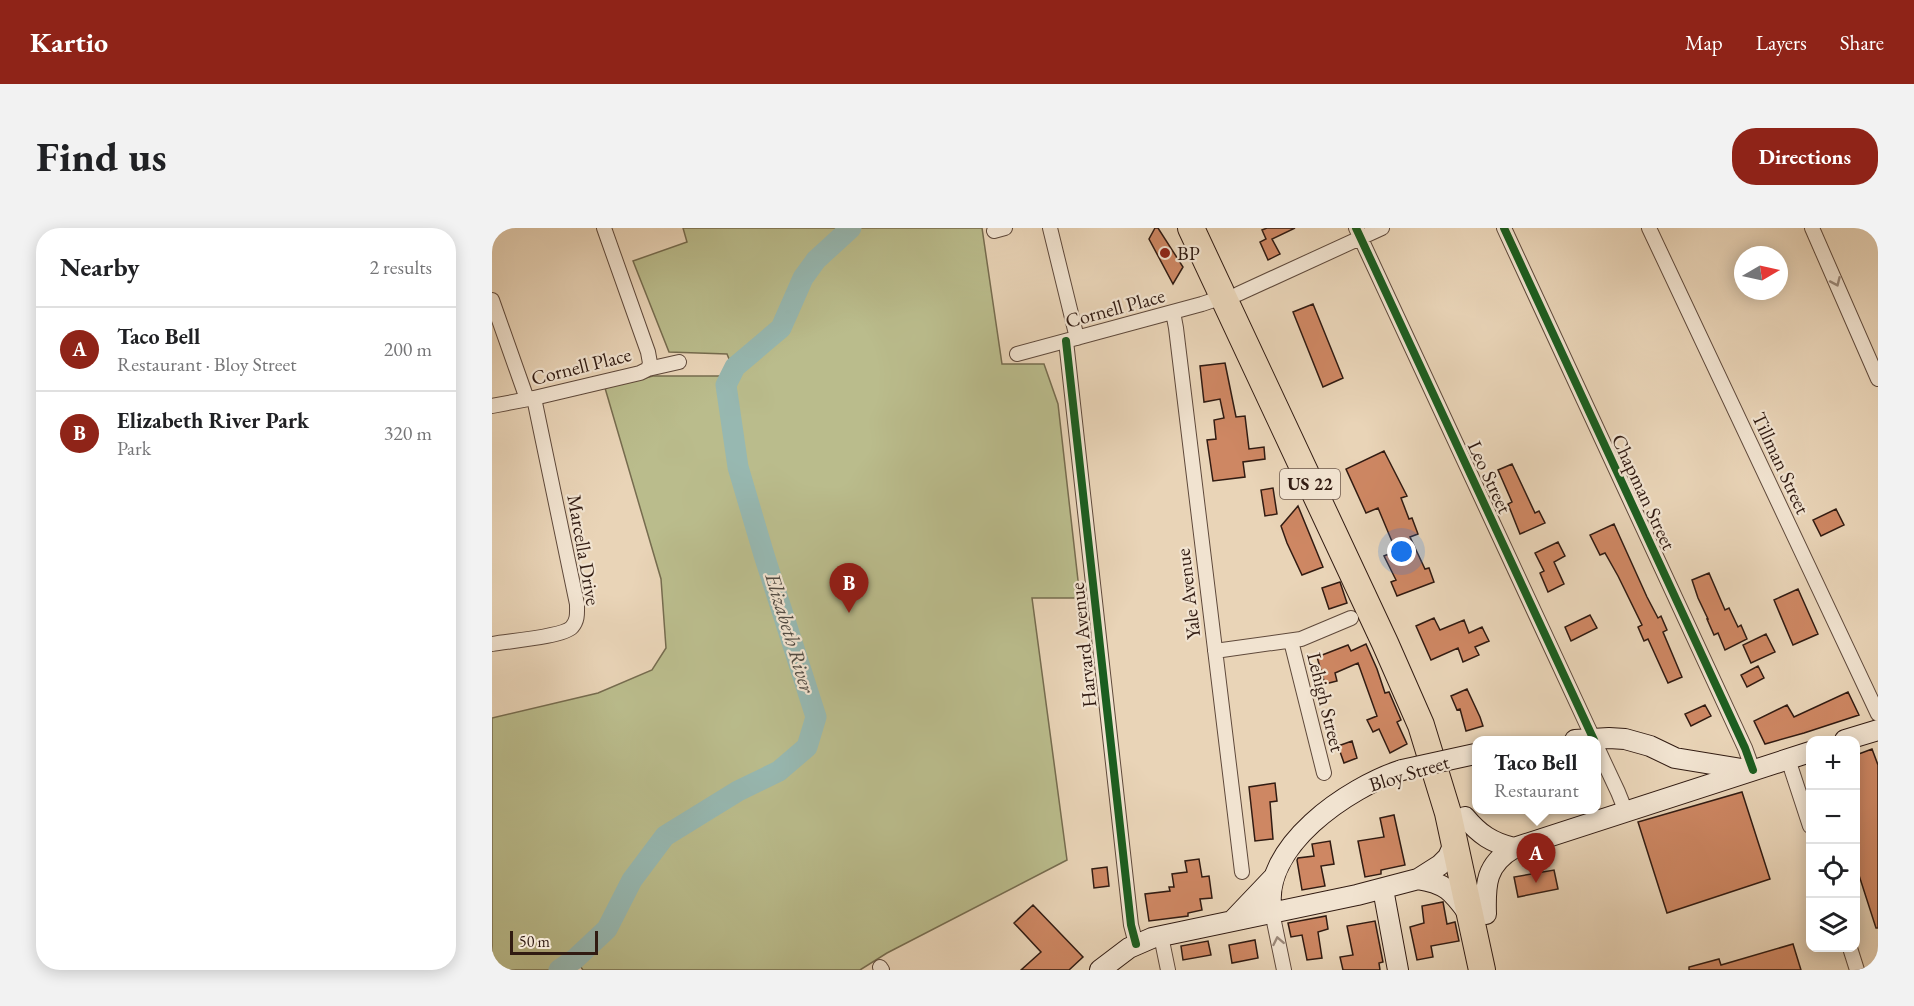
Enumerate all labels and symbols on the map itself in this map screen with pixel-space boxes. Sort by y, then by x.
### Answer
place label: BP [1177,240,1200,266]
marker: BP [1158,246,1172,260]
north arrow [1734,246,1788,300]
one-way arrow [1828,275,1840,286]
street label: Cornell Place [1062,282,1168,334]
street label: Cornell Place [528,341,634,391]
street label: Tillman Street [1746,408,1816,519]
street label: Chapman Street [1606,430,1682,555]
street label: Leo Street [1462,437,1518,518]
road number: US 22 [1280,469,1340,499]
street label: Marcella Drive [561,493,607,608]
your location [1387,537,1416,566]
street label: Yale Avenue [1169,547,1206,641]
pin: B [830,564,868,613]
water label: Elizabeth River [759,569,822,697]
street label: Harvard Avenue [1063,581,1102,709]
street label: Lehigh Street [1301,650,1351,755]
street label: Bloy Street [1366,748,1453,798]
pin: A [1516,834,1556,883]
scale bar [510,928,598,956]
one-way arrow [1272,936,1285,946]

